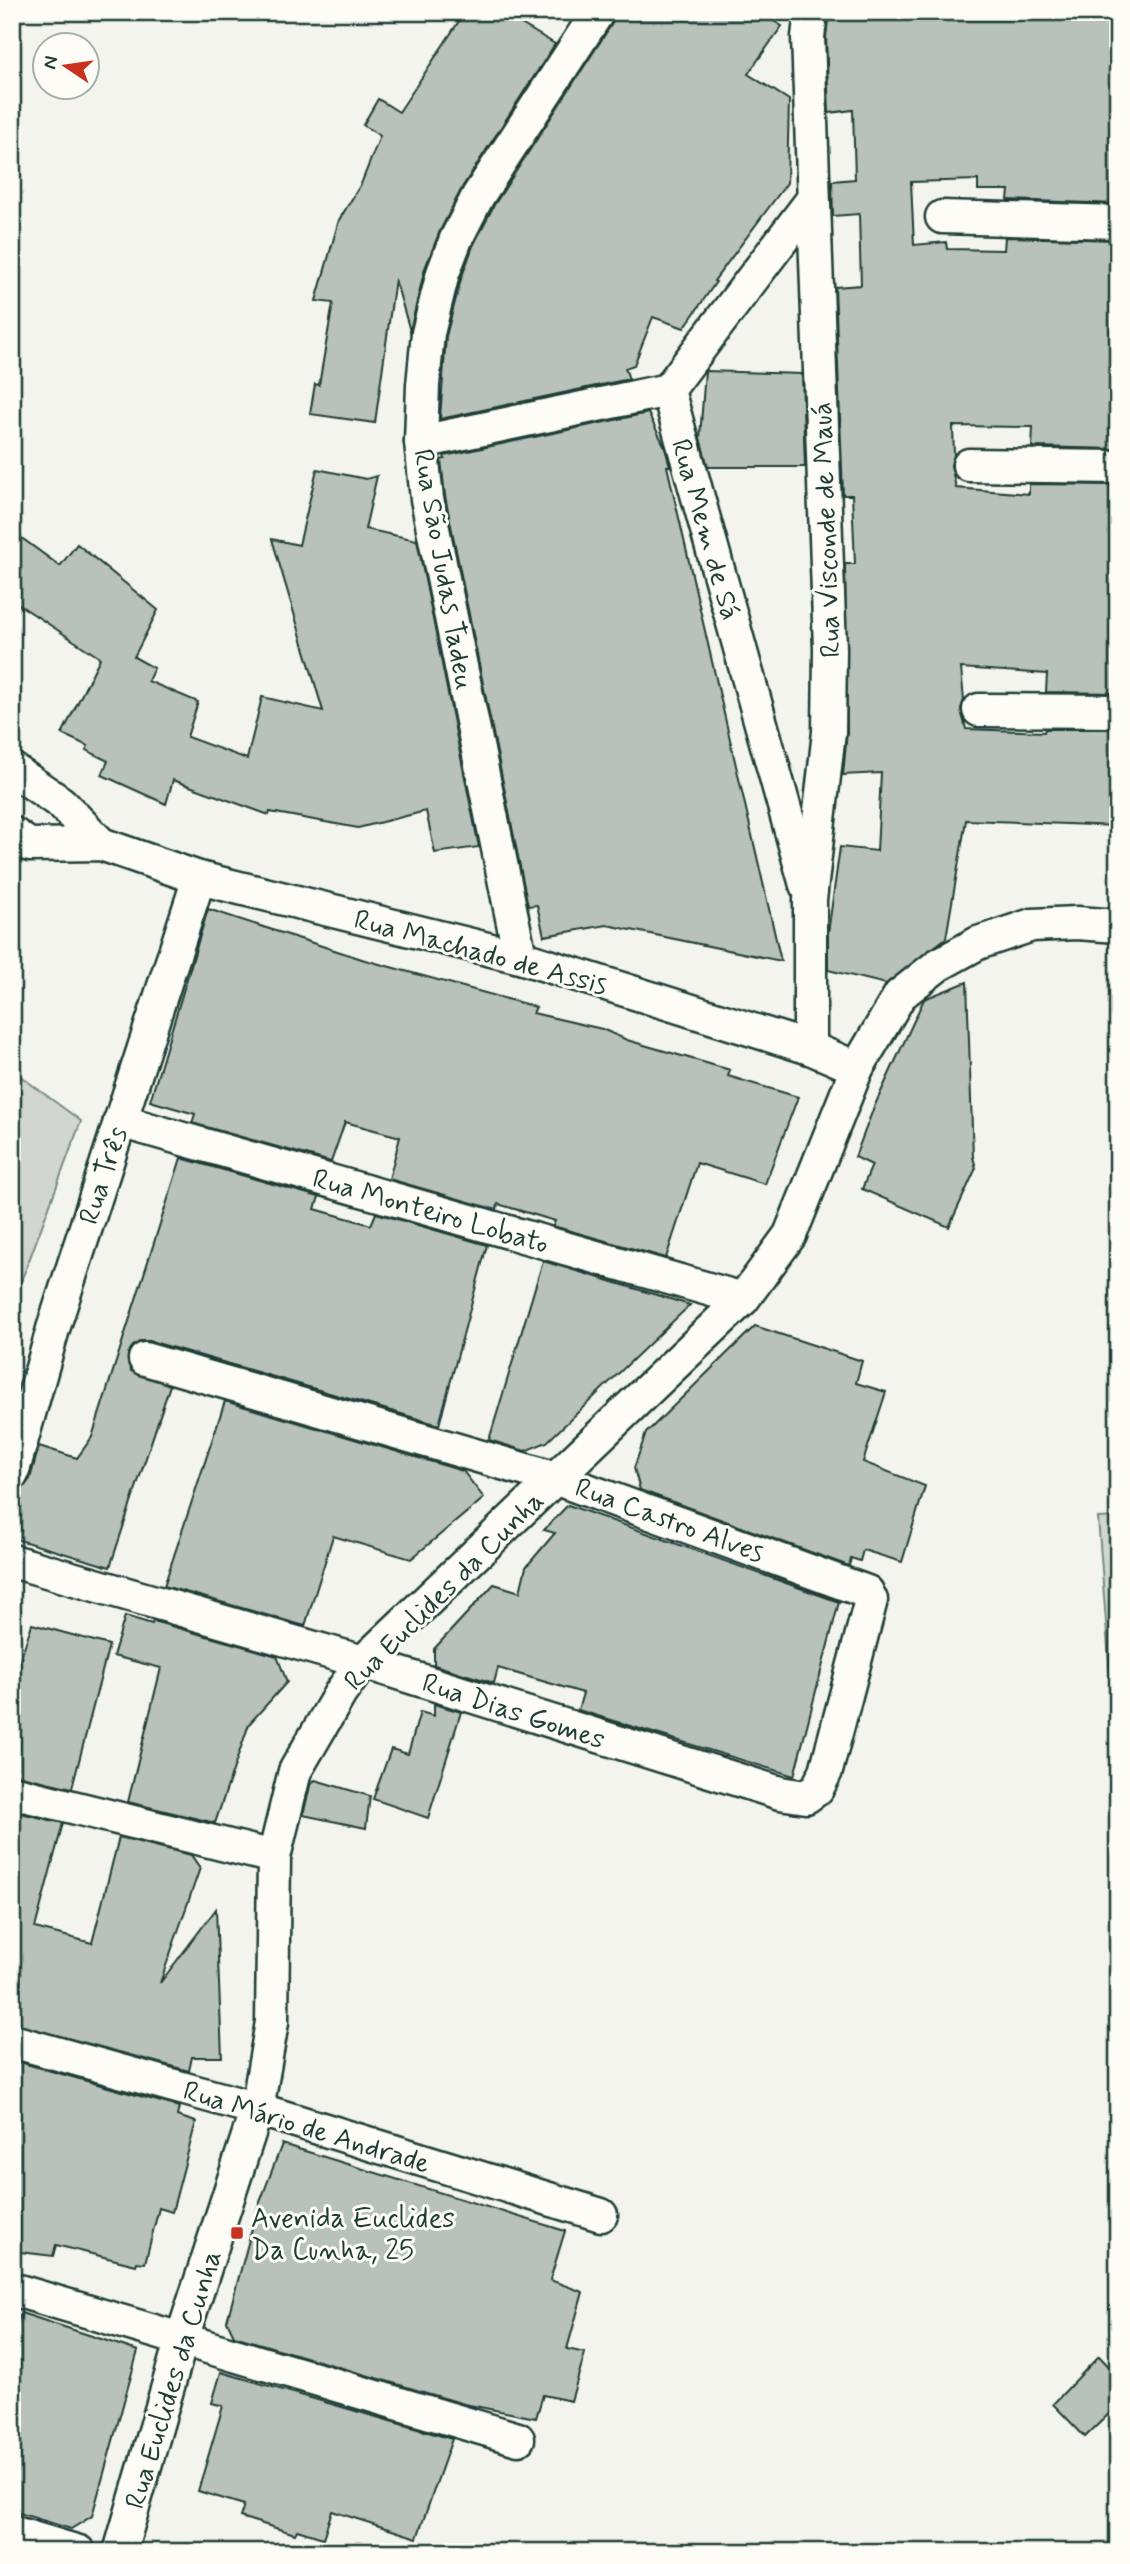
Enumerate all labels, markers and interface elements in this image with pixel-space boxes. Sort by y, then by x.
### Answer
north arrow [32,32,102,102]
text: N [37,54,65,71]
street label: Rua Visconde de Mauá [805,401,850,658]
street label: Rua Mem de Sá [661,435,748,625]
street label: Rua São Judas Tadeu [403,446,482,693]
street label: Rua Machado de Assis [350,902,611,1005]
street label: Rua Três [71,1122,138,1229]
street label: Rua Monteiro Lobato [308,1161,553,1264]
street label: Rua Castro Alves [569,1470,769,1573]
street label: Rua Euclides da Cunha [337,1484,553,1700]
street label: Rua Dias Gomes [417,1665,609,1759]
street label: Rua Mário de Andrade [178,2073,434,2184]
place label: Avenida Euclides Da Cunha, 25 [251,2201,455,2270]
marker: Avenida Euclides Da Cunha, 25 [229,2225,245,2241]
street label: Rua Euclides da Cunha [117,2246,231,2514]

